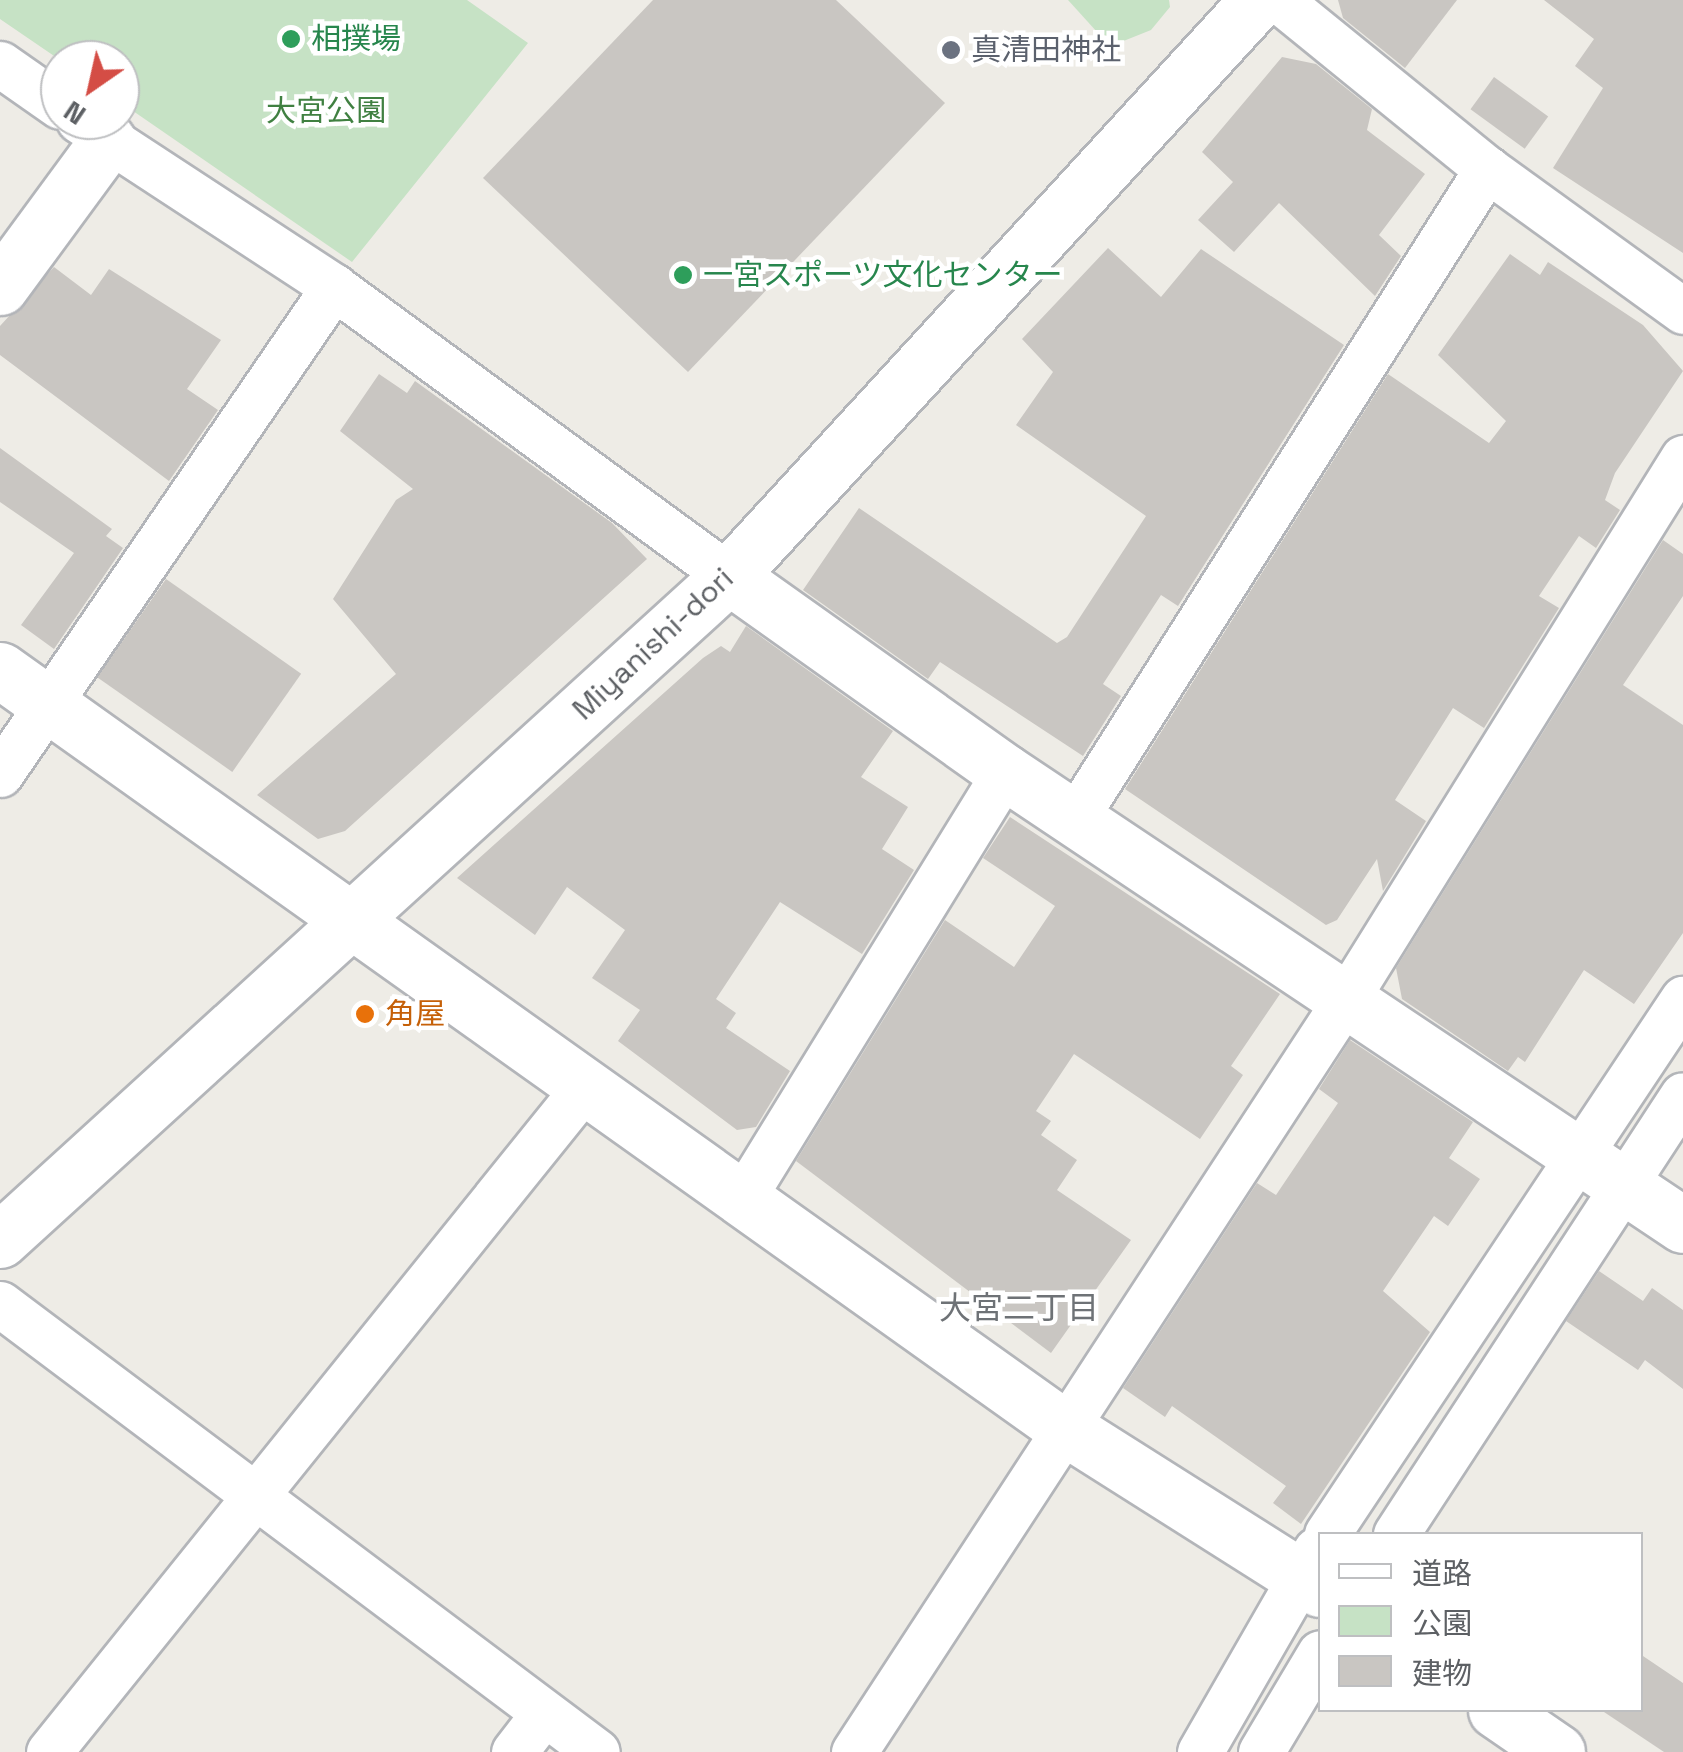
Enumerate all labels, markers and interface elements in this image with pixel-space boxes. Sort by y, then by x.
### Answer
place label: 相撲場 [311,21,401,57]
marker: 相撲場 [280,28,302,50]
place label: 真清田神社 [971,32,1121,68]
marker: 真清田神社 [940,39,962,61]
north arrow [40,40,140,140]
text: N [57,93,92,133]
park label: 大宮公園 [266,93,386,129]
place label: 一宮スポーツ文化センター [703,257,1063,293]
marker: 一宮スポーツ文化センター [672,264,694,286]
street label: Miyanishi-dori [565,560,741,728]
place label: 角屋 [385,996,445,1032]
marker: 角屋 [354,1003,376,1025]
district label: 大宮二丁目 [939,1289,1099,1327]
legend [1318,1532,1643,1712]
text: 道路 [1412,1554,1472,1593]
text: 公園 [1412,1604,1472,1643]
text: 建物 [1412,1654,1472,1693]

